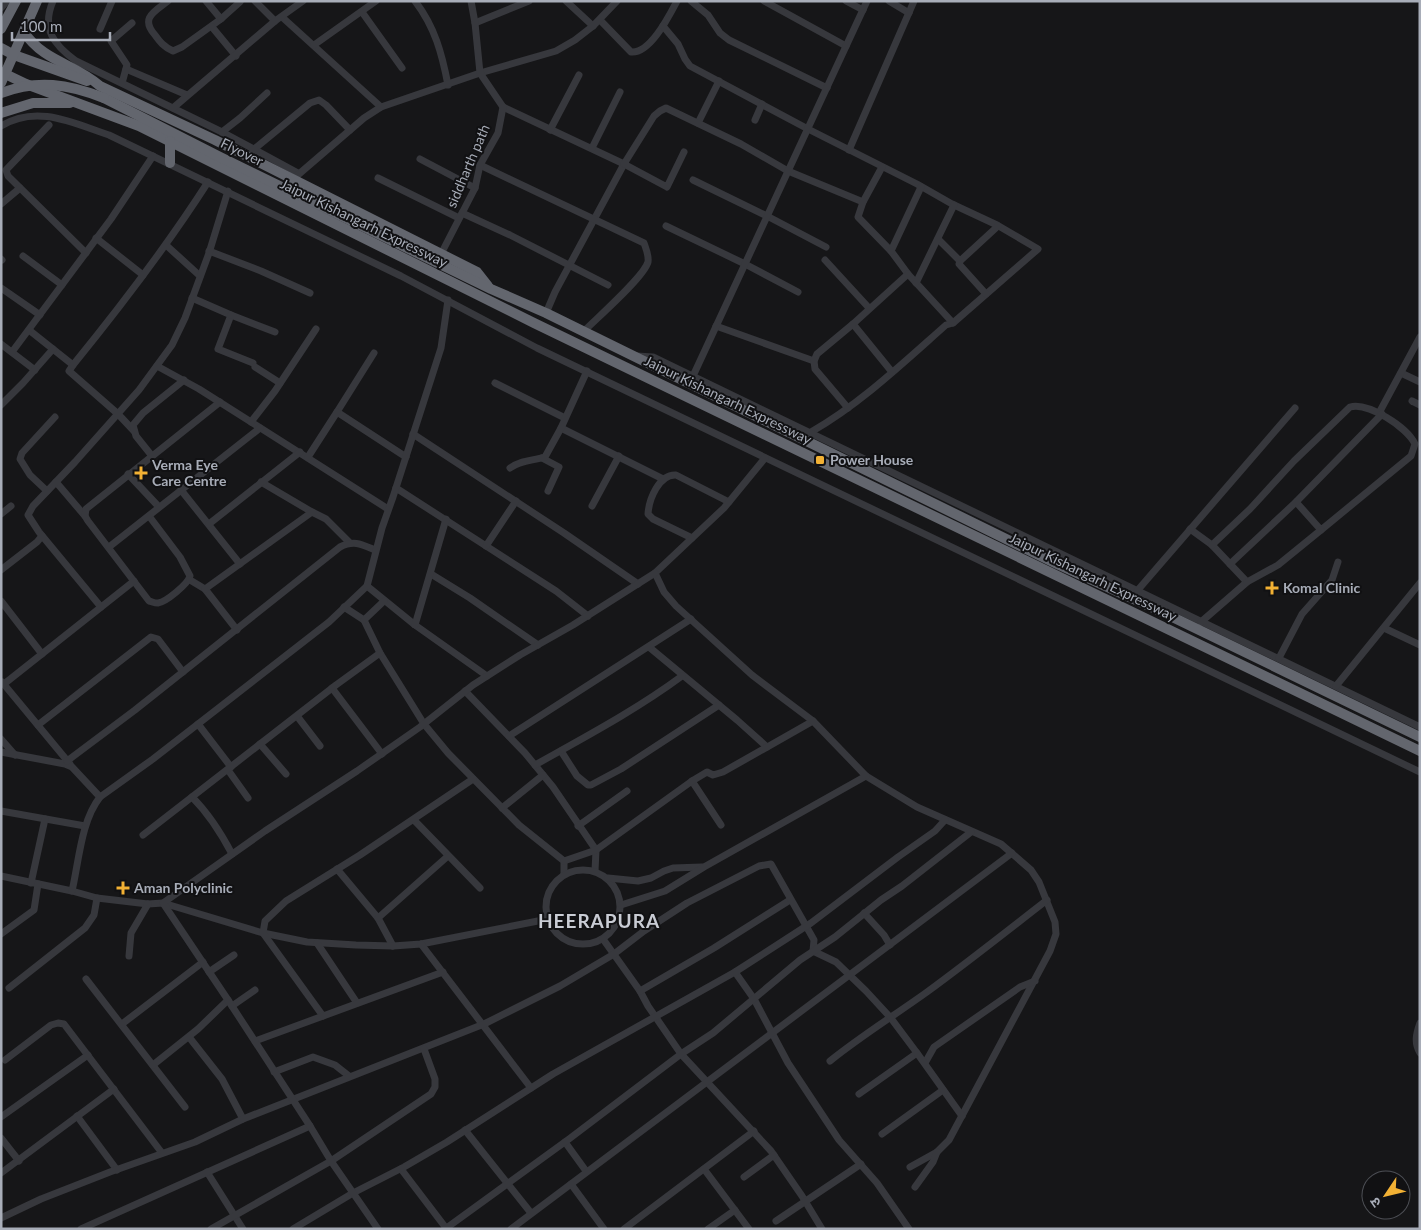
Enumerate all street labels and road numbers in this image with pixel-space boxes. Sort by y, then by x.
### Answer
street label: siddharth path [442,122,493,210]
street label: Flyover [218,134,266,169]
street label: Jaipur Kishangarh Expressway [278,175,451,271]
street label: Jaipur Kishangarh Expressway [642,352,815,448]
street label: Jaipur Kishangarh Expressway [1007,529,1180,625]

